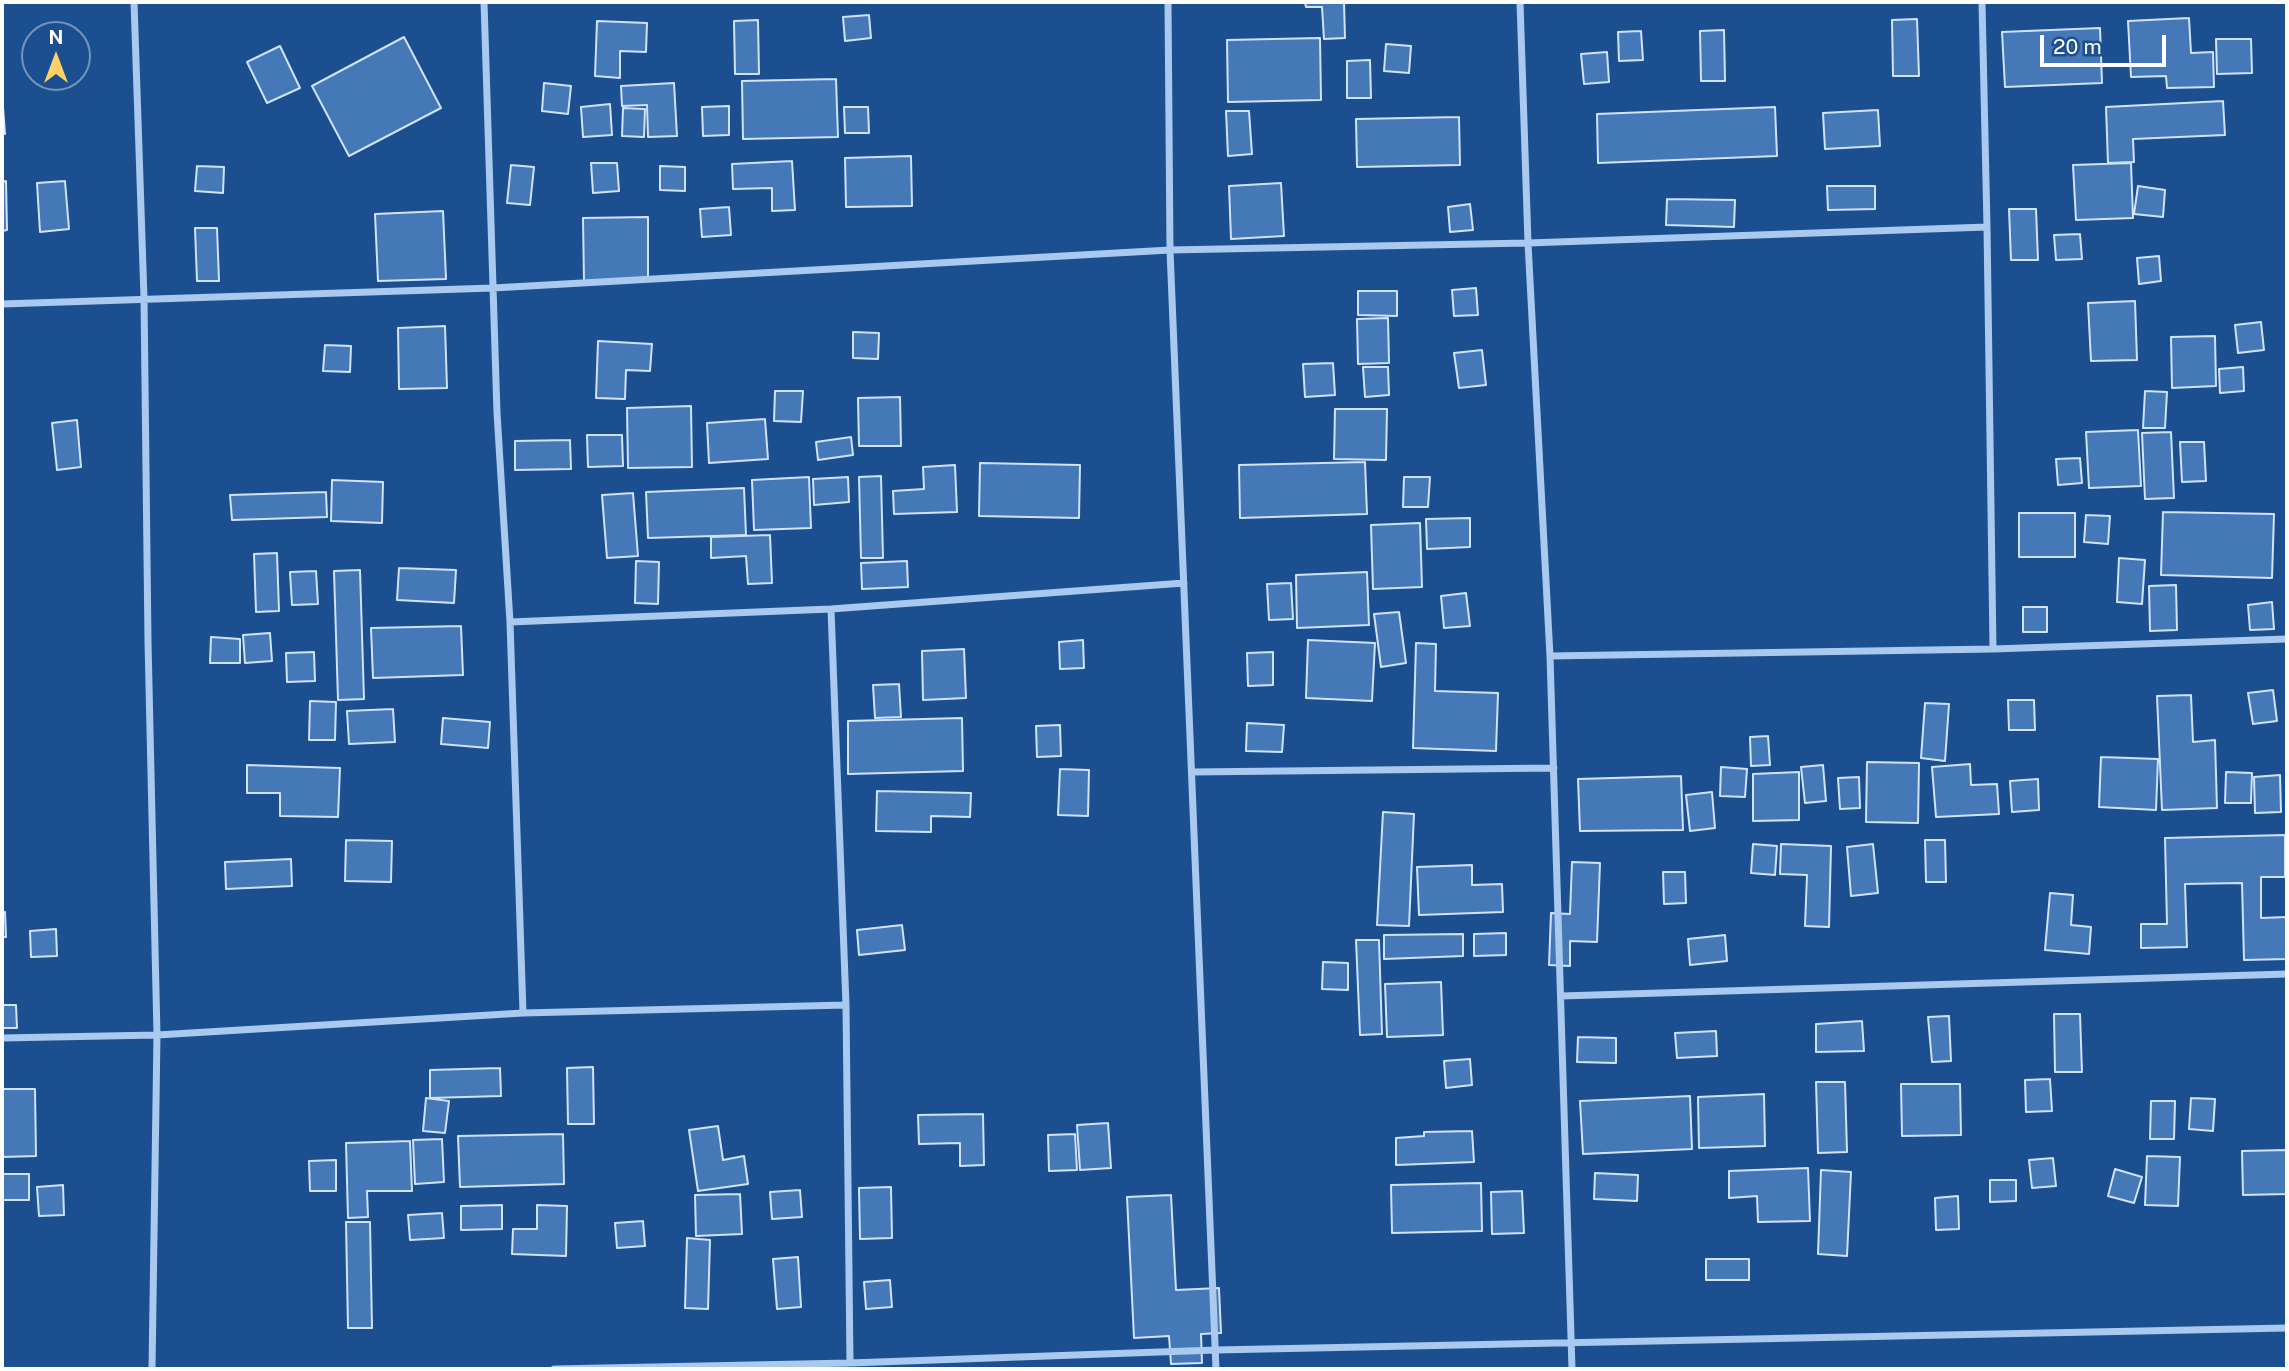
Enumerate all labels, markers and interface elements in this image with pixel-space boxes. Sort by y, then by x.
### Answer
north arrow [21,21,91,91]
scale bar [2044,21,2170,65]
text: N [49,26,63,48]
text: 20 m [2053,34,2102,59]

